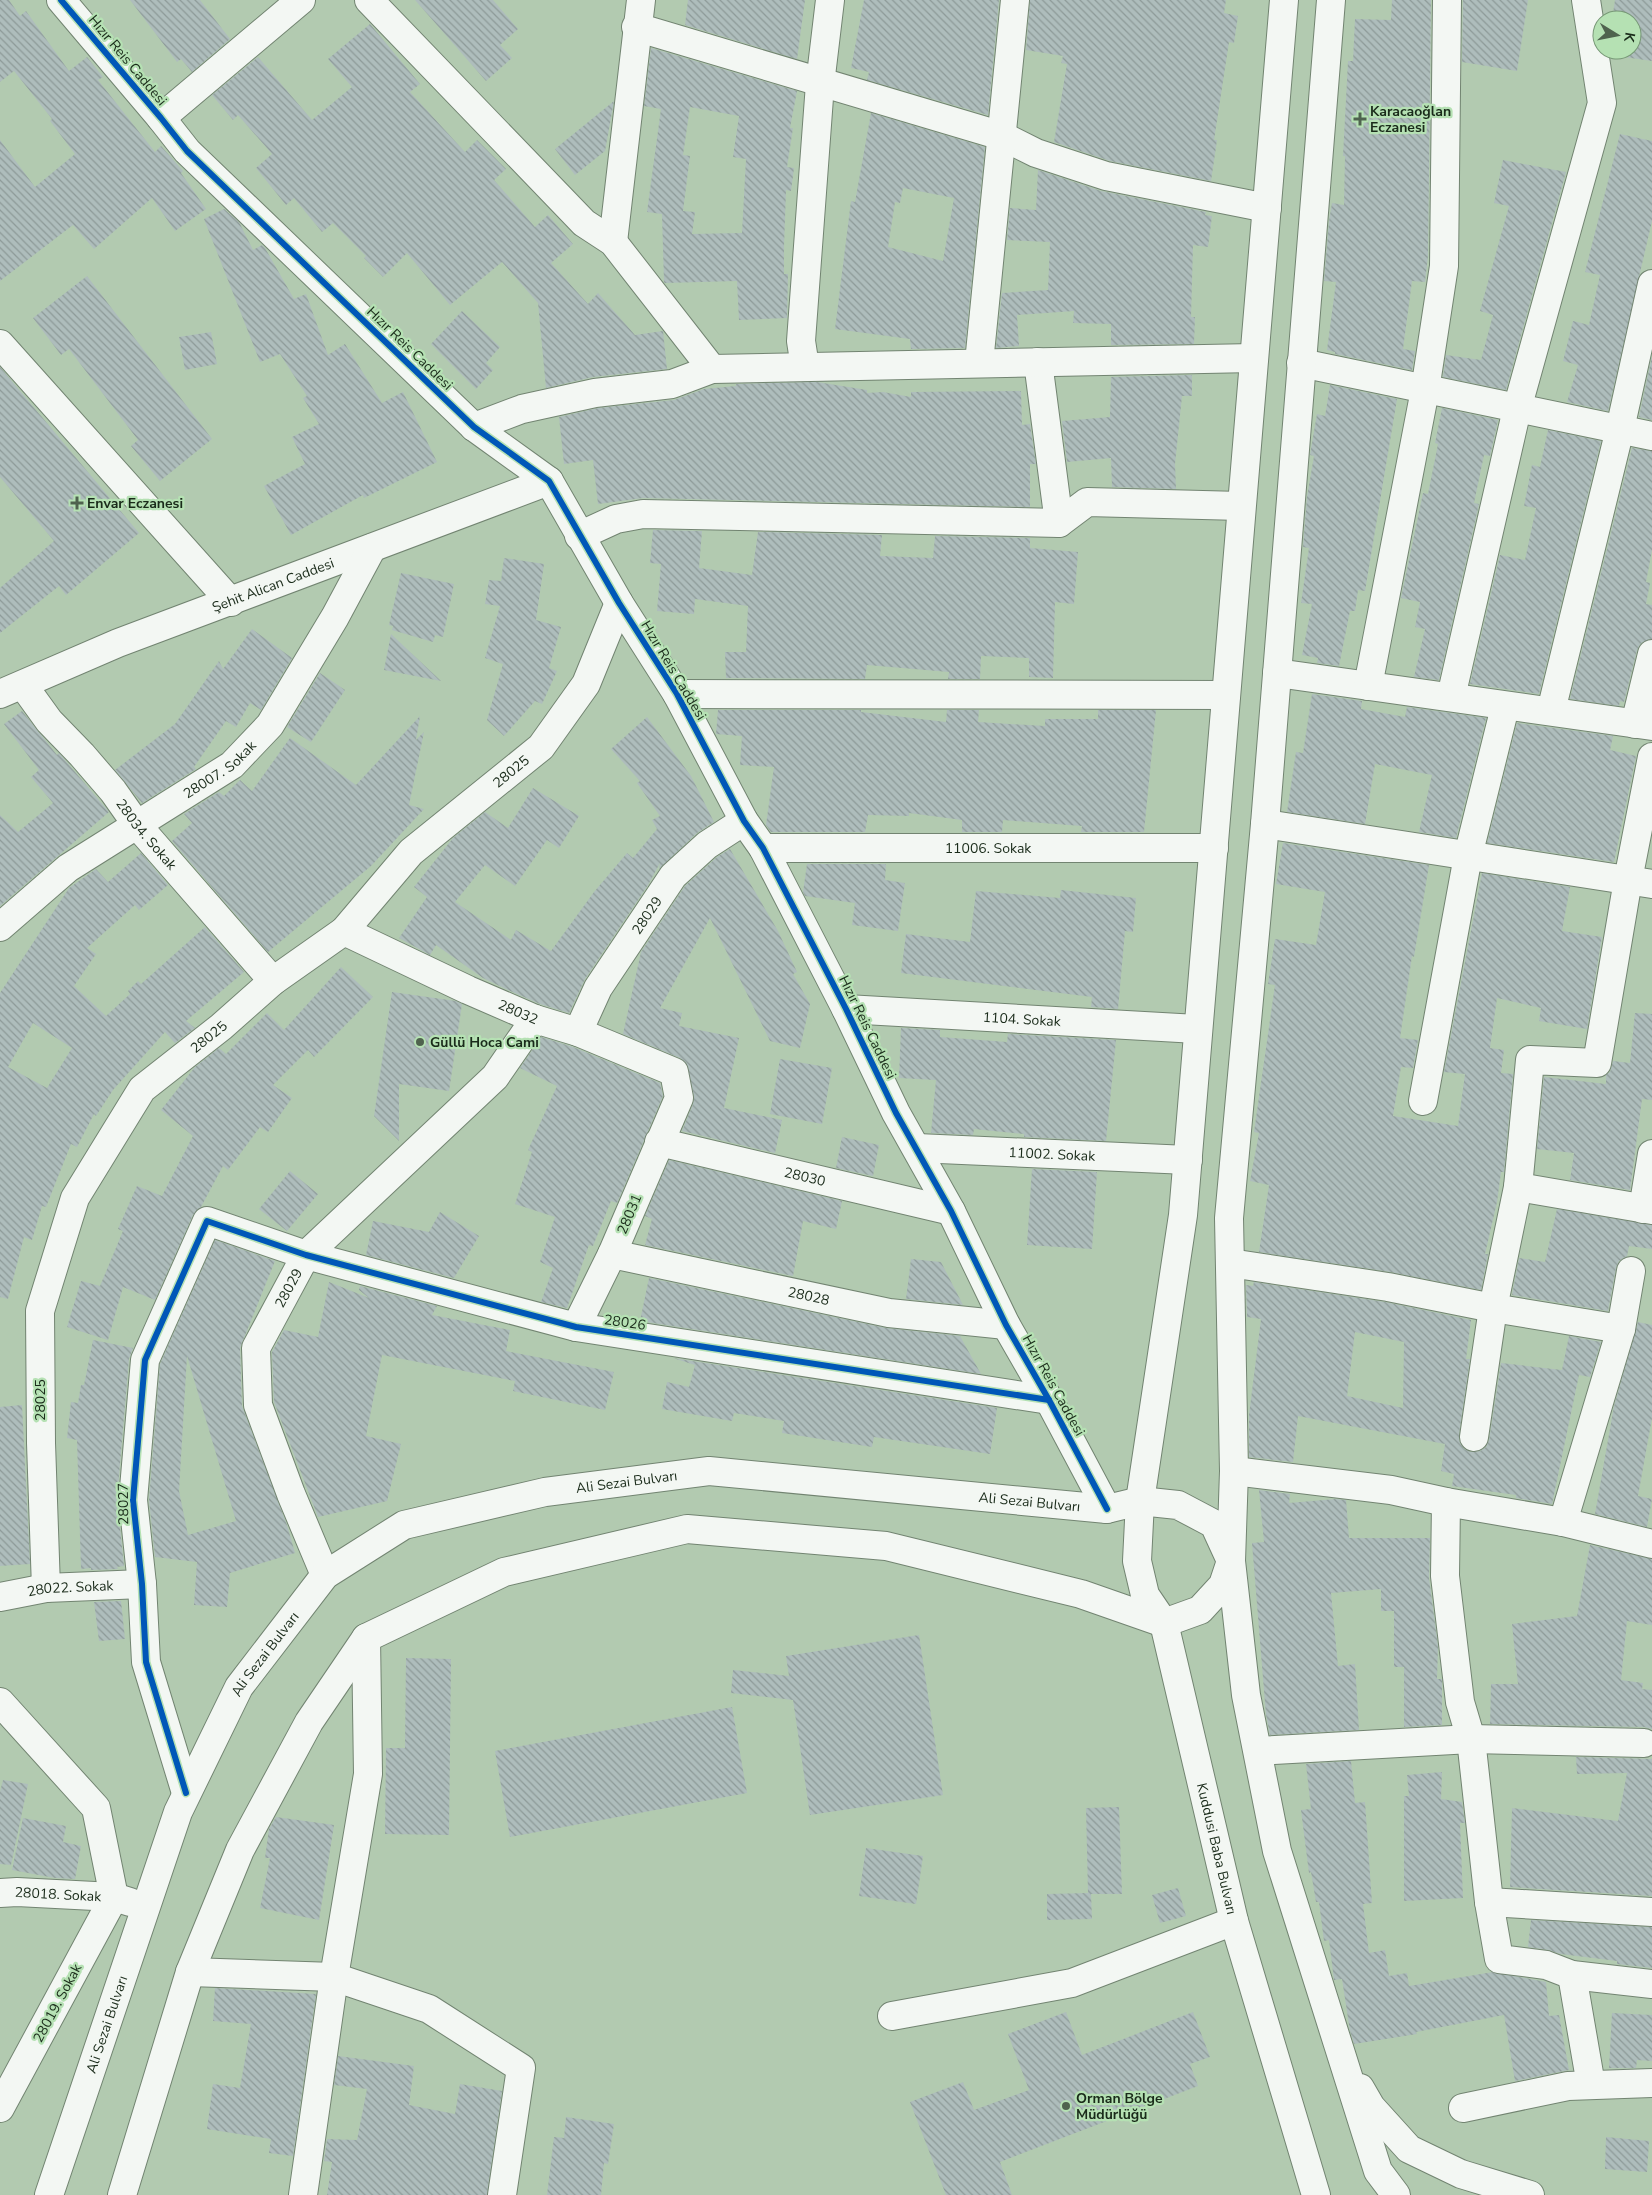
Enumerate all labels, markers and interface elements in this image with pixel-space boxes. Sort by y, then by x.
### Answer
north arrow [1592,10,1642,60]
street label: Hızır Reis Caddesi [84,11,171,110]
text: K [1619,31,1639,44]
place label: Karacaoğlan Eczanesi [1370,102,1451,137]
marker: Karacaoğlan Eczanesi [1354,113,1366,125]
street label: Hızır Reis Caddesi [362,302,457,394]
place label: Envar Eczanesi [87,494,183,513]
marker: Envar Eczanesi [71,497,83,509]
street label: Şehit Alican Caddesi [209,554,337,617]
street label: Hızır Reis Caddesi [636,617,711,724]
street label: 28007. Sokak [180,736,261,803]
street label: 28025 [489,751,534,792]
street label: 28034. Sokak [111,795,182,875]
street label: 11006. Sokak [945,839,1032,858]
street label: 28029 [628,893,667,938]
street label: Hızır Reis Caddesi [834,972,901,1082]
street label: 28032 [495,995,541,1029]
street label: 1104. Sokak [982,1008,1062,1031]
street label: 28025 [187,1017,232,1058]
place label: Güllü Hoca Cami [430,1033,539,1052]
marker: Güllü Hoca Cami [414,1036,426,1048]
street label: 11002. Sokak [1008,1143,1097,1166]
street label: 28030 [782,1163,828,1191]
street label: 28031 [613,1191,646,1237]
street label: 28029 [270,1265,307,1311]
street label: 28028 [786,1283,831,1310]
street label: 28026 [603,1310,647,1335]
street label: Hızır Reis Caddesi [1018,1331,1089,1439]
street label: 28025 [31,1379,50,1421]
street label: Ali Sezai Bulvarı [575,1466,678,1498]
street label: 28027 [114,1483,133,1525]
street label: Ali Sezai Bulvarı [978,1488,1081,1516]
street label: 28022. Sokak [25,1576,115,1601]
street label: Ali Sezai Bulvarı [227,1608,303,1700]
street label: Kuddusi Baba Bulvarı [1192,1781,1241,1916]
street label: 28018. Sokak [14,1883,103,1906]
street label: 28019. Sokak [29,1960,87,2046]
street label: Ali Sezai Bulvarı [82,1973,132,2076]
place label: Orman Bölge Müdürlüğü [1076,2089,1163,2124]
marker: Orman Bölge Müdürlüğü [1060,2100,1072,2112]

